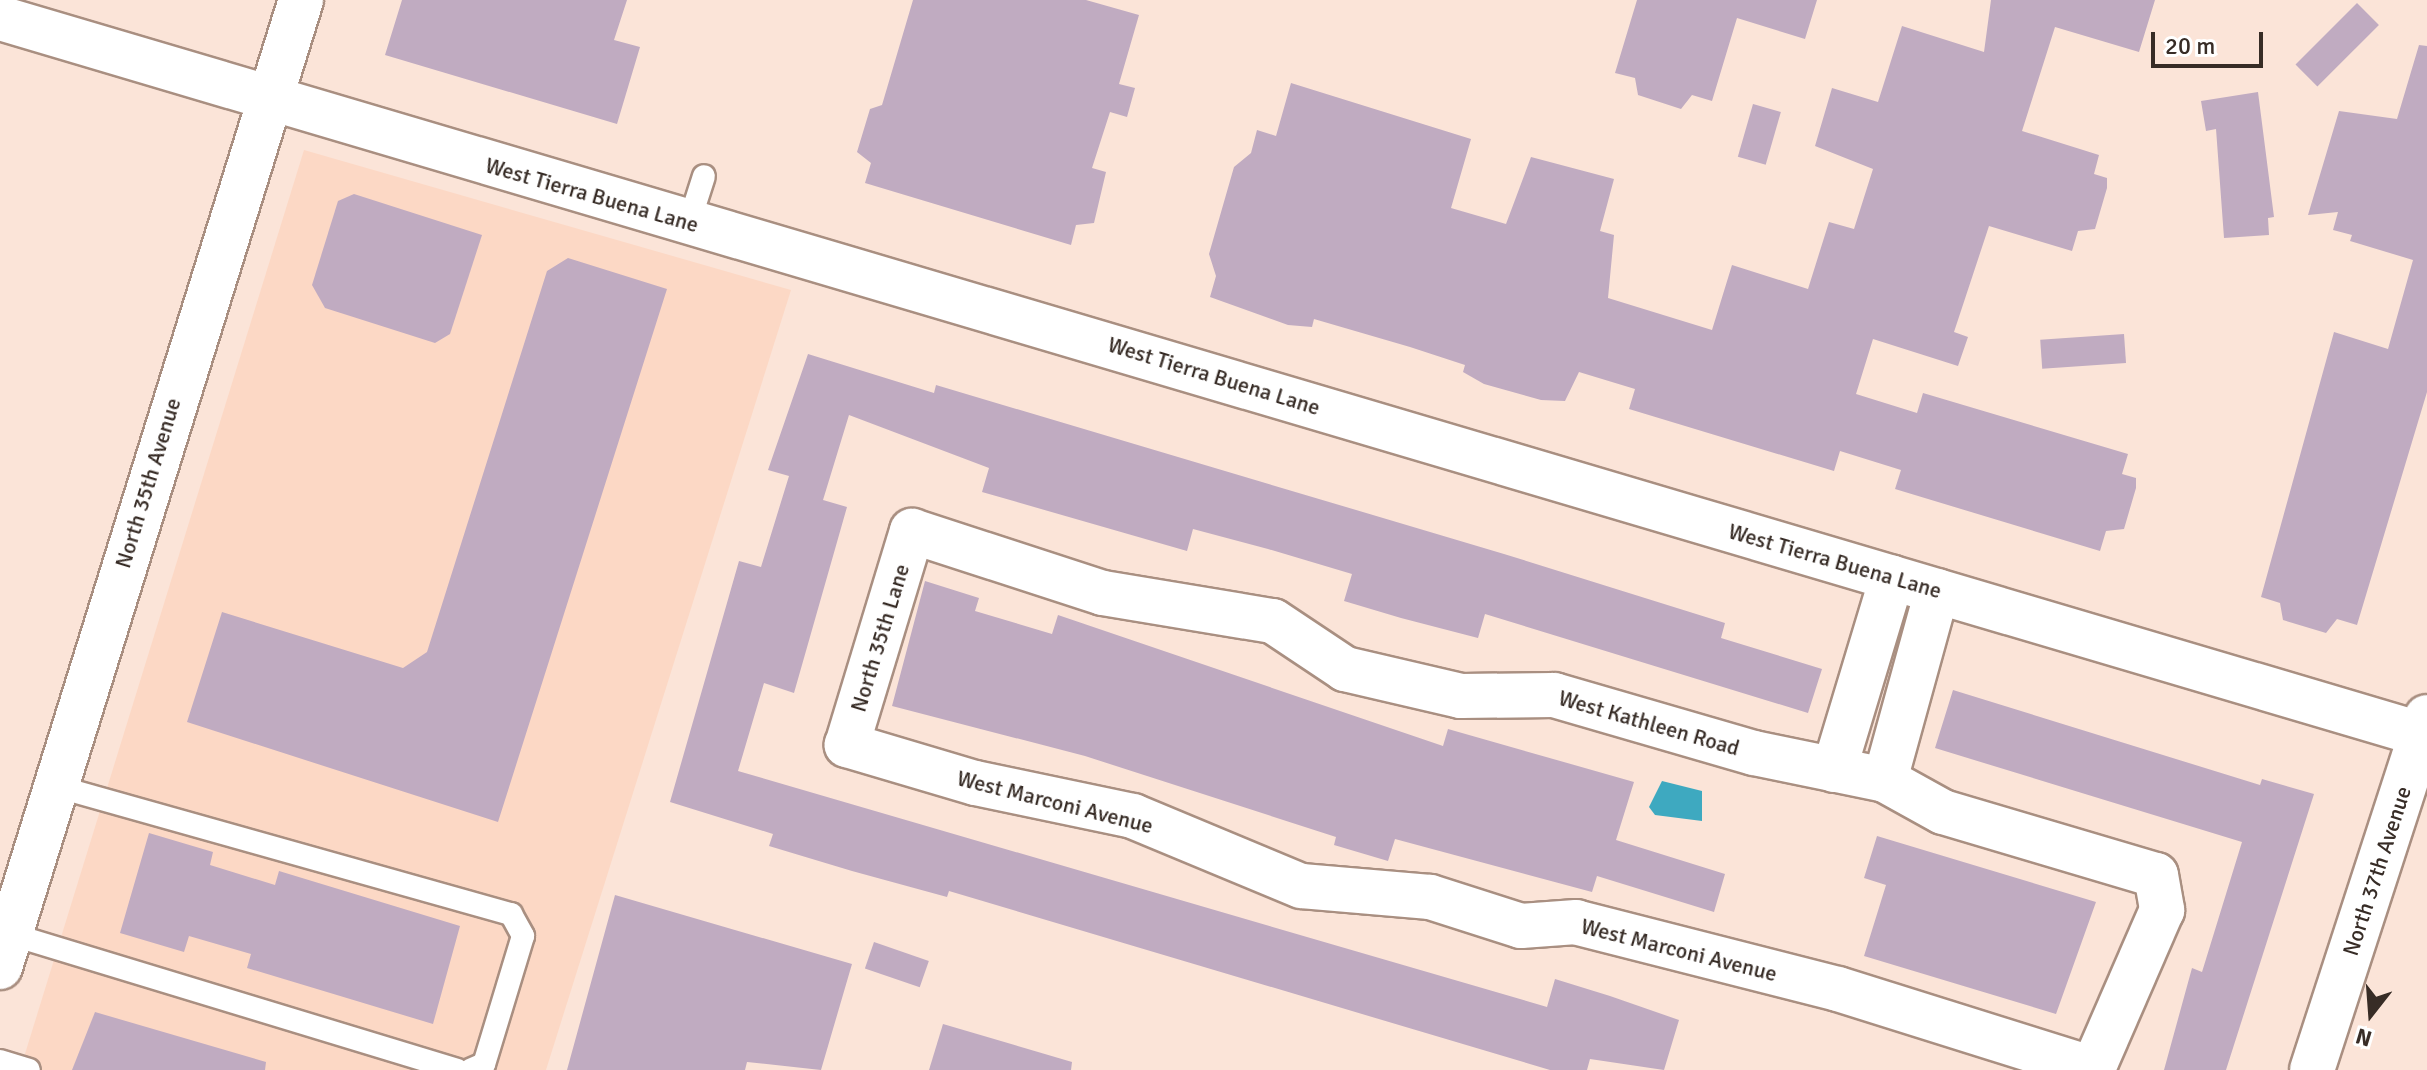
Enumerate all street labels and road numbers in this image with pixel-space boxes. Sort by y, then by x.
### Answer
street label: West Tierra Buena Lane [482,152,702,238]
street label: West Tierra Buena Lane [1105,331,1323,421]
street label: North 35th Avenue [110,395,186,571]
street label: West Tierra Buena Lane [1725,518,1945,604]
street label: North 35th Lane [845,561,915,715]
street label: West Kathleen Road [1556,685,1742,761]
street label: West Marconi Avenue [954,765,1156,839]
street label: North 37th Avenue [2337,783,2417,959]
street label: West Marconi Avenue [1578,913,1780,987]

